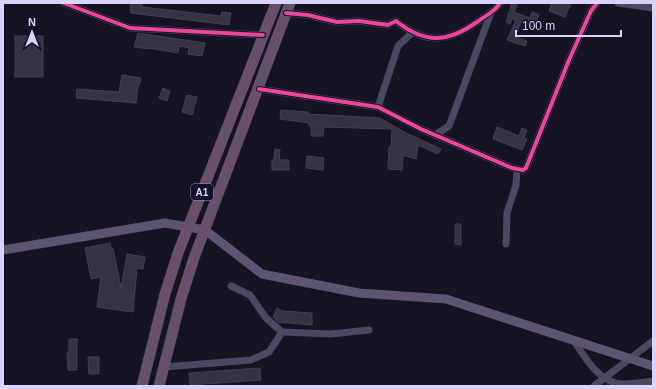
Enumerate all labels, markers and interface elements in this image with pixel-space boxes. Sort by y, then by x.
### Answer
north arrow [12,12,52,52]
scale bar [516,12,621,38]
text: N [28,16,36,28]
text: 100 m [522,19,555,33]
road number: A1 [191,184,213,200]

